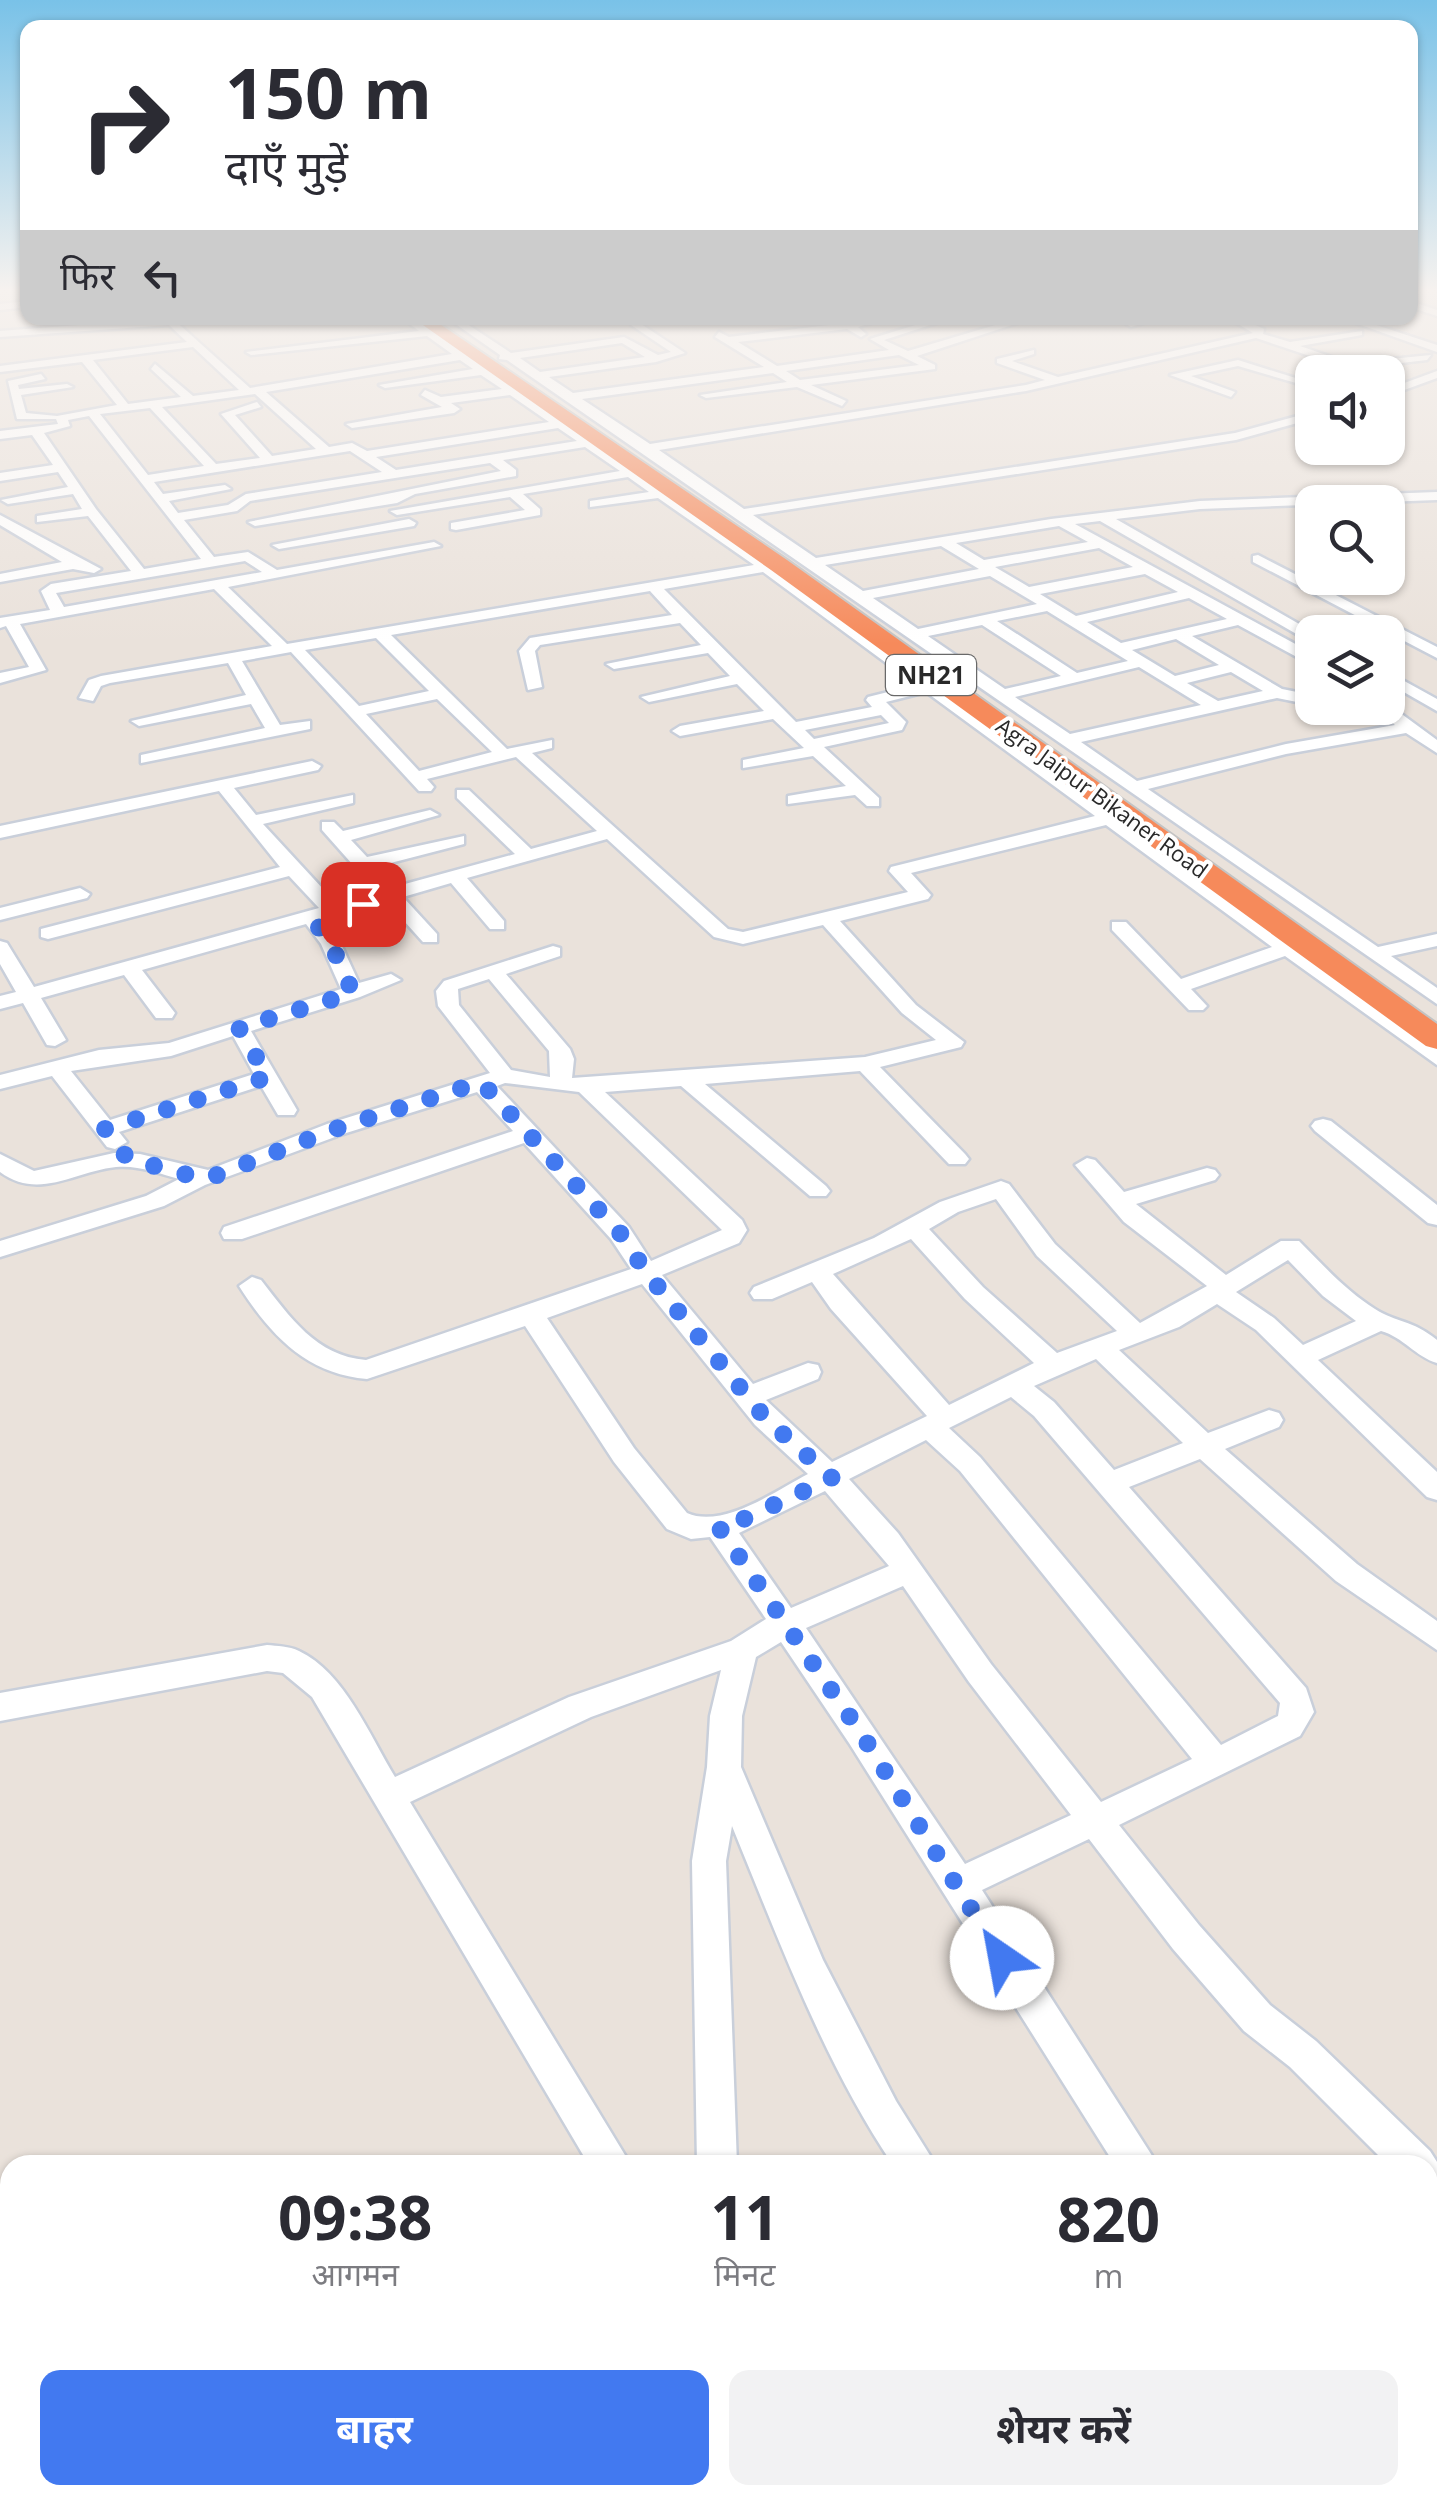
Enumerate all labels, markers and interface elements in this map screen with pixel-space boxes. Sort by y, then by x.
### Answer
text: 150 m [225,44,432,140]
icon: right [60,60,190,190]
text: दाएँ मुड़ें [225,135,348,196]
text: फिर [60,249,115,301]
icon: left [135,250,190,305]
map controls [1295,355,1405,725]
button: sound [1295,355,1405,465]
button: search [1295,485,1405,595]
button: layers [1295,615,1405,725]
road number: NH21 [886,655,976,695]
street label: Agra Jaipur Bikaner Road [991,710,1214,884]
pin [321,862,406,947]
icon: arrive [336,877,391,932]
position arrow [950,1906,1054,2010]
text: 09:38 [278,2176,432,2258]
text: 11 [710,2176,779,2258]
text: 820 [1057,2178,1160,2260]
text: आगमन [311,2252,399,2295]
text: मिनट [714,2252,775,2295]
text: m [1094,2254,1123,2297]
button: बाहर [40,2370,709,2485]
button: शेयर करें [729,2370,1398,2485]

